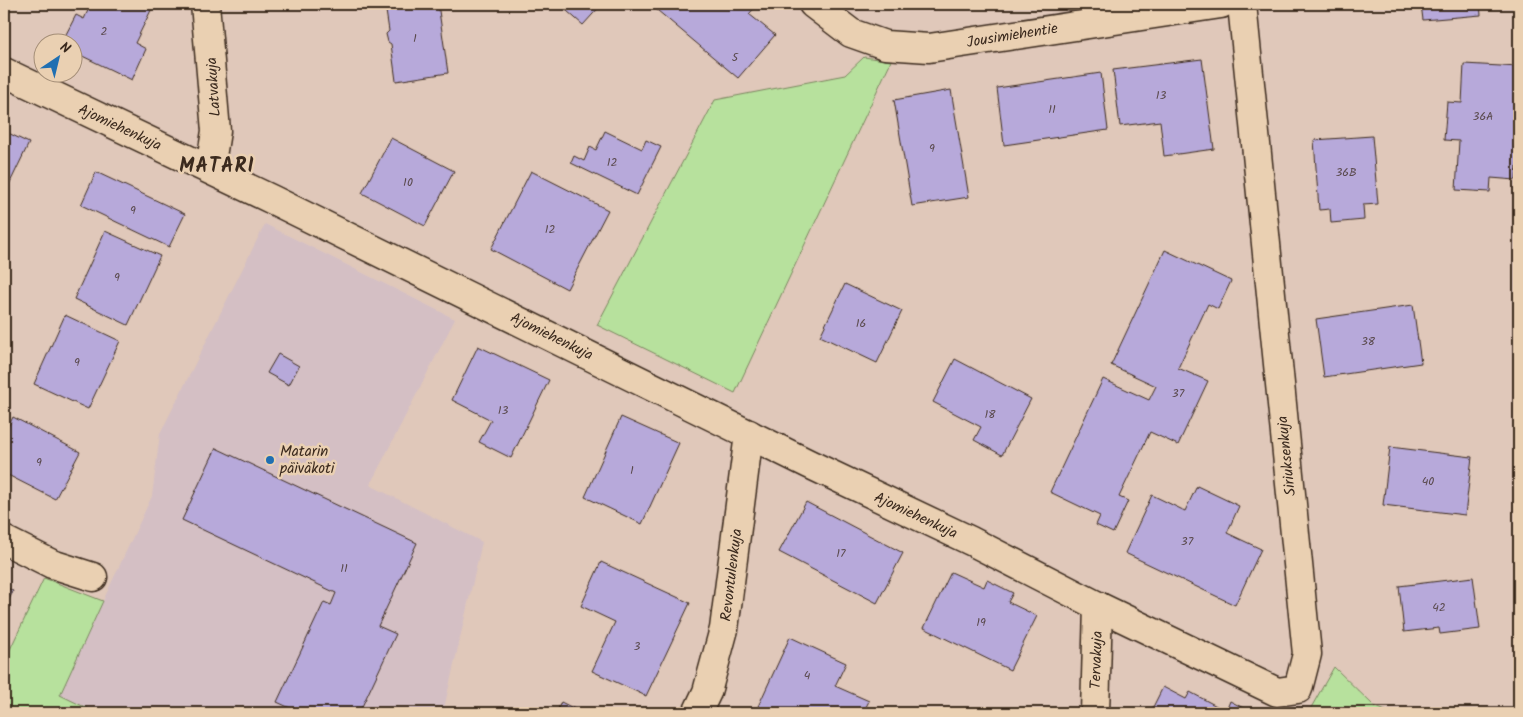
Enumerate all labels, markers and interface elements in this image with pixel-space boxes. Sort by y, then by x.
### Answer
street label: Jousimiehentie [965,17,1060,55]
house number: 2 [101,22,108,41]
house number: 1 [413,29,417,48]
north arrow [32,32,82,82]
text: N [55,37,75,60]
house number: 5 [732,48,740,67]
street label: Latvakuja [200,56,228,117]
house number: 13 [1156,86,1166,105]
street label: Ajomiehenkuja [74,98,165,158]
house number: 11 [1048,100,1056,119]
house number: 36A [1473,107,1493,126]
house number: 9 [929,139,935,158]
district label: MATARI [179,151,255,183]
house number: 12 [607,153,617,172]
house number: 36B [1335,163,1357,182]
house number: 10 [403,173,413,192]
house number: 9 [130,201,136,220]
house number: 12 [545,220,555,239]
house number: 9 [114,268,120,287]
street label: Ajomiehenkuja [506,306,597,367]
house number: 16 [856,314,866,333]
house number: 38 [1361,332,1376,351]
house number: 9 [74,353,80,372]
house number: 37 [1172,384,1185,403]
house number: 13 [498,401,508,420]
house number: 18 [985,405,996,424]
street label: Siriuksenkuja [1271,415,1303,497]
place label: Matarin päiväkoti [279,440,336,481]
house number: 9 [36,453,42,472]
marker: Matarin päiväkoti [264,454,276,466]
house number: 1 [630,461,634,480]
house number: 40 [1422,472,1434,491]
street label: Ajomiehenkuja [870,486,961,546]
street label: Revontulenkuja [714,527,750,623]
house number: 37 [1181,532,1194,551]
house number: 17 [836,544,846,563]
house number: 11 [340,559,348,578]
house number: 42 [1432,598,1446,617]
house number: 19 [976,613,986,632]
street label: Tervakuja [1084,631,1110,690]
house number: 3 [634,637,641,656]
house number: 4 [804,666,811,685]

